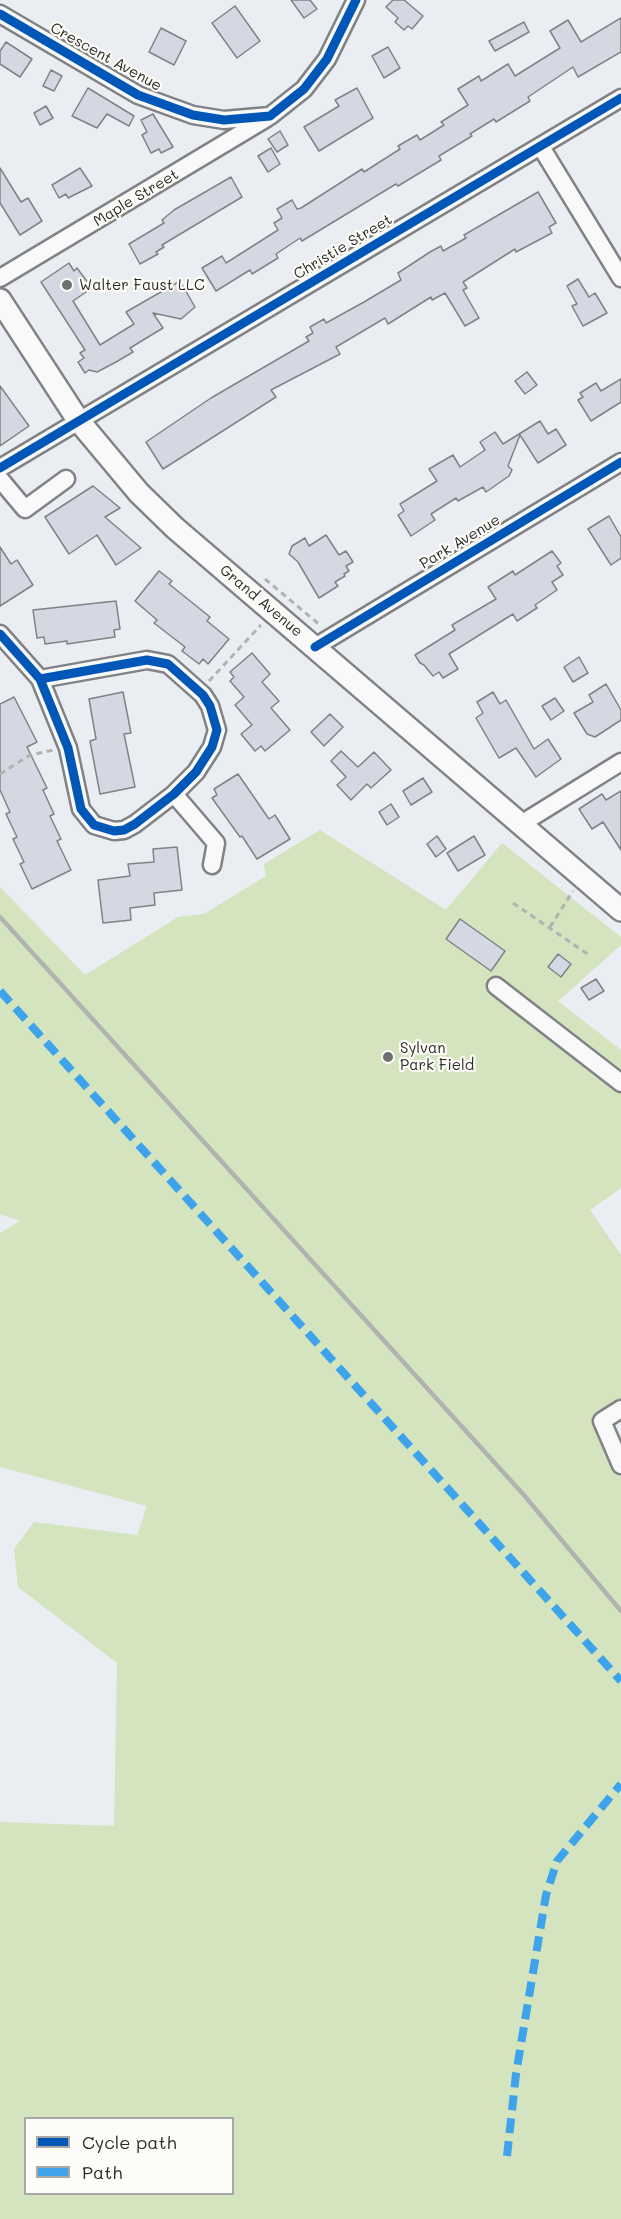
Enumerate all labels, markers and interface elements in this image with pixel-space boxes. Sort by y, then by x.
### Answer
street label: Crescent Avenue [47,19,165,95]
street label: Maple Street [90,166,182,230]
street label: Christie Street [291,211,395,283]
place label: Walter Faust LLC [79,276,205,294]
marker: Walter Faust LLC [60,278,74,292]
street label: Park Avenue [416,511,504,573]
street label: Grand Avenue [216,561,306,641]
place label: Sylvan Park Field [400,1039,474,1074]
marker: Sylvan Park Field [381,1050,395,1064]
legend [24,2117,234,2195]
text: Cycle path [82,2130,177,2154]
text: Path [82,2160,122,2184]

